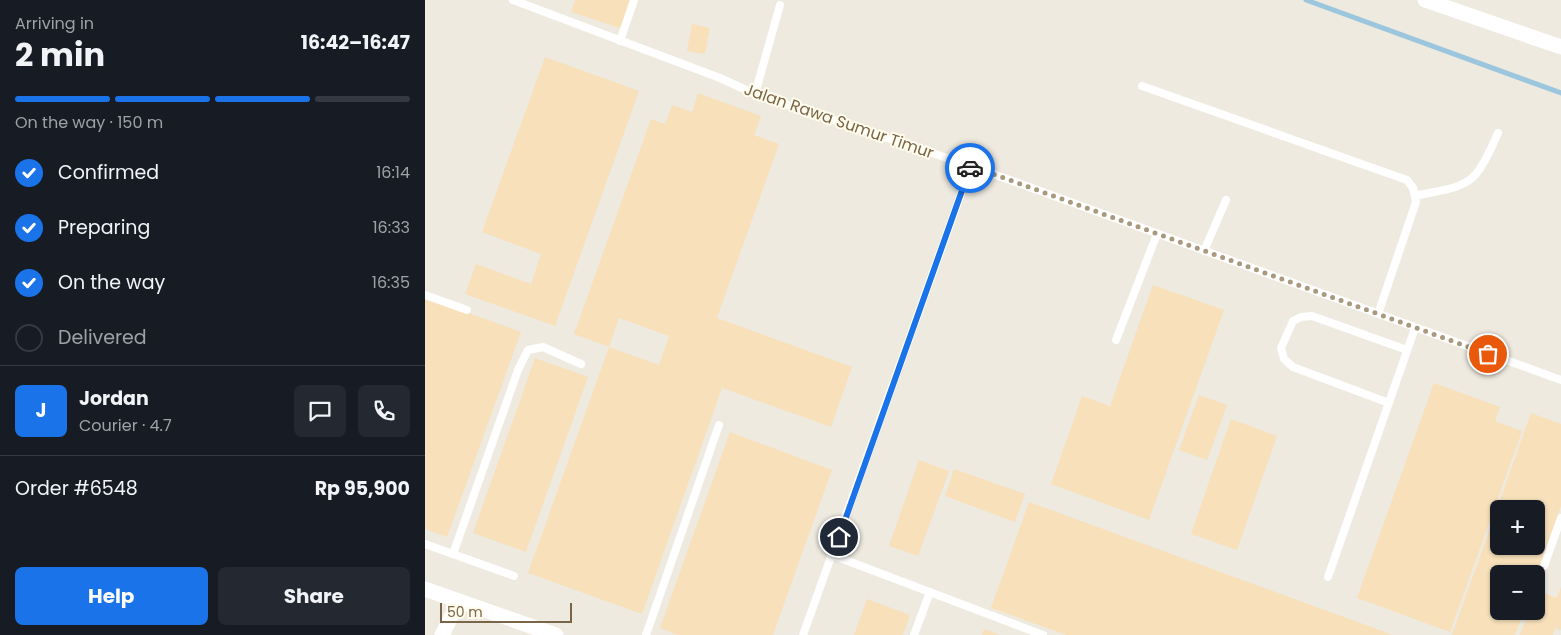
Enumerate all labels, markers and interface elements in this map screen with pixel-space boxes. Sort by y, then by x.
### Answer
text: Arriving in [15,12,94,35]
text: 16:42–16:47 [301,29,410,56]
text: 2 min [15,32,105,77]
street label: Jalan Rawa Sumur Timur [741,78,937,164]
text: On the way · 150 m [15,111,163,134]
courier [945,143,995,193]
icon: car [956,154,984,182]
icon: check [15,159,43,187]
text: Confirmed [58,159,159,186]
text: 16:14 [376,161,410,184]
icon: check [15,214,43,242]
text: Preparing [58,214,150,241]
text: 16:33 [372,216,410,239]
icon: check [15,269,43,297]
text: On the way [58,269,165,296]
text: 16:35 [372,271,410,294]
text: Delivered [58,324,147,351]
pin [1467,333,1509,375]
icon: bag [1474,340,1502,368]
text: Jordan [79,385,149,412]
button: chat [294,385,346,437]
button: phone [358,385,410,437]
text: J [36,397,46,424]
text: Courier · 4.7 [79,414,172,437]
text: Order #6548 [15,475,138,502]
text: Rp 95,900 [315,475,410,502]
map controls [1490,500,1545,620]
button: + [1490,500,1545,555]
pin [818,516,860,558]
icon: home [825,523,853,551]
button: − [1490,565,1545,620]
button: Help [15,567,208,625]
button: Share [218,567,410,625]
scale bar [440,600,573,623]
text: 50 m [447,602,483,622]

